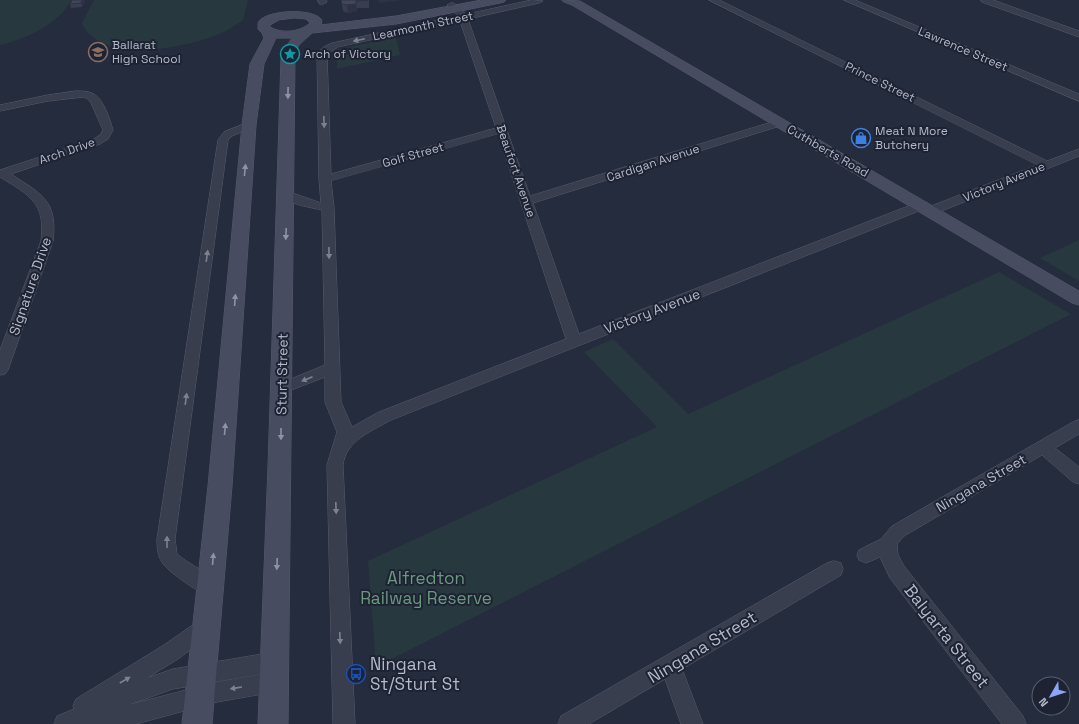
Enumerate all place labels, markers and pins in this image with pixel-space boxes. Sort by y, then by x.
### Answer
place label: Ballarat High School [112,37,181,67]
school or university icon: Ballarat High School [87,41,109,63]
place icon: Arch of Victory [279,43,301,65]
place label: Arch of Victory [304,46,391,62]
place label: Meat N More Butchery [875,123,948,153]
shop icon: Meat N More Butchery [850,127,872,149]
place label: Ningana St/Sturt St [370,653,460,695]
bus stop icon: Ningana St/Sturt St [345,663,367,685]

